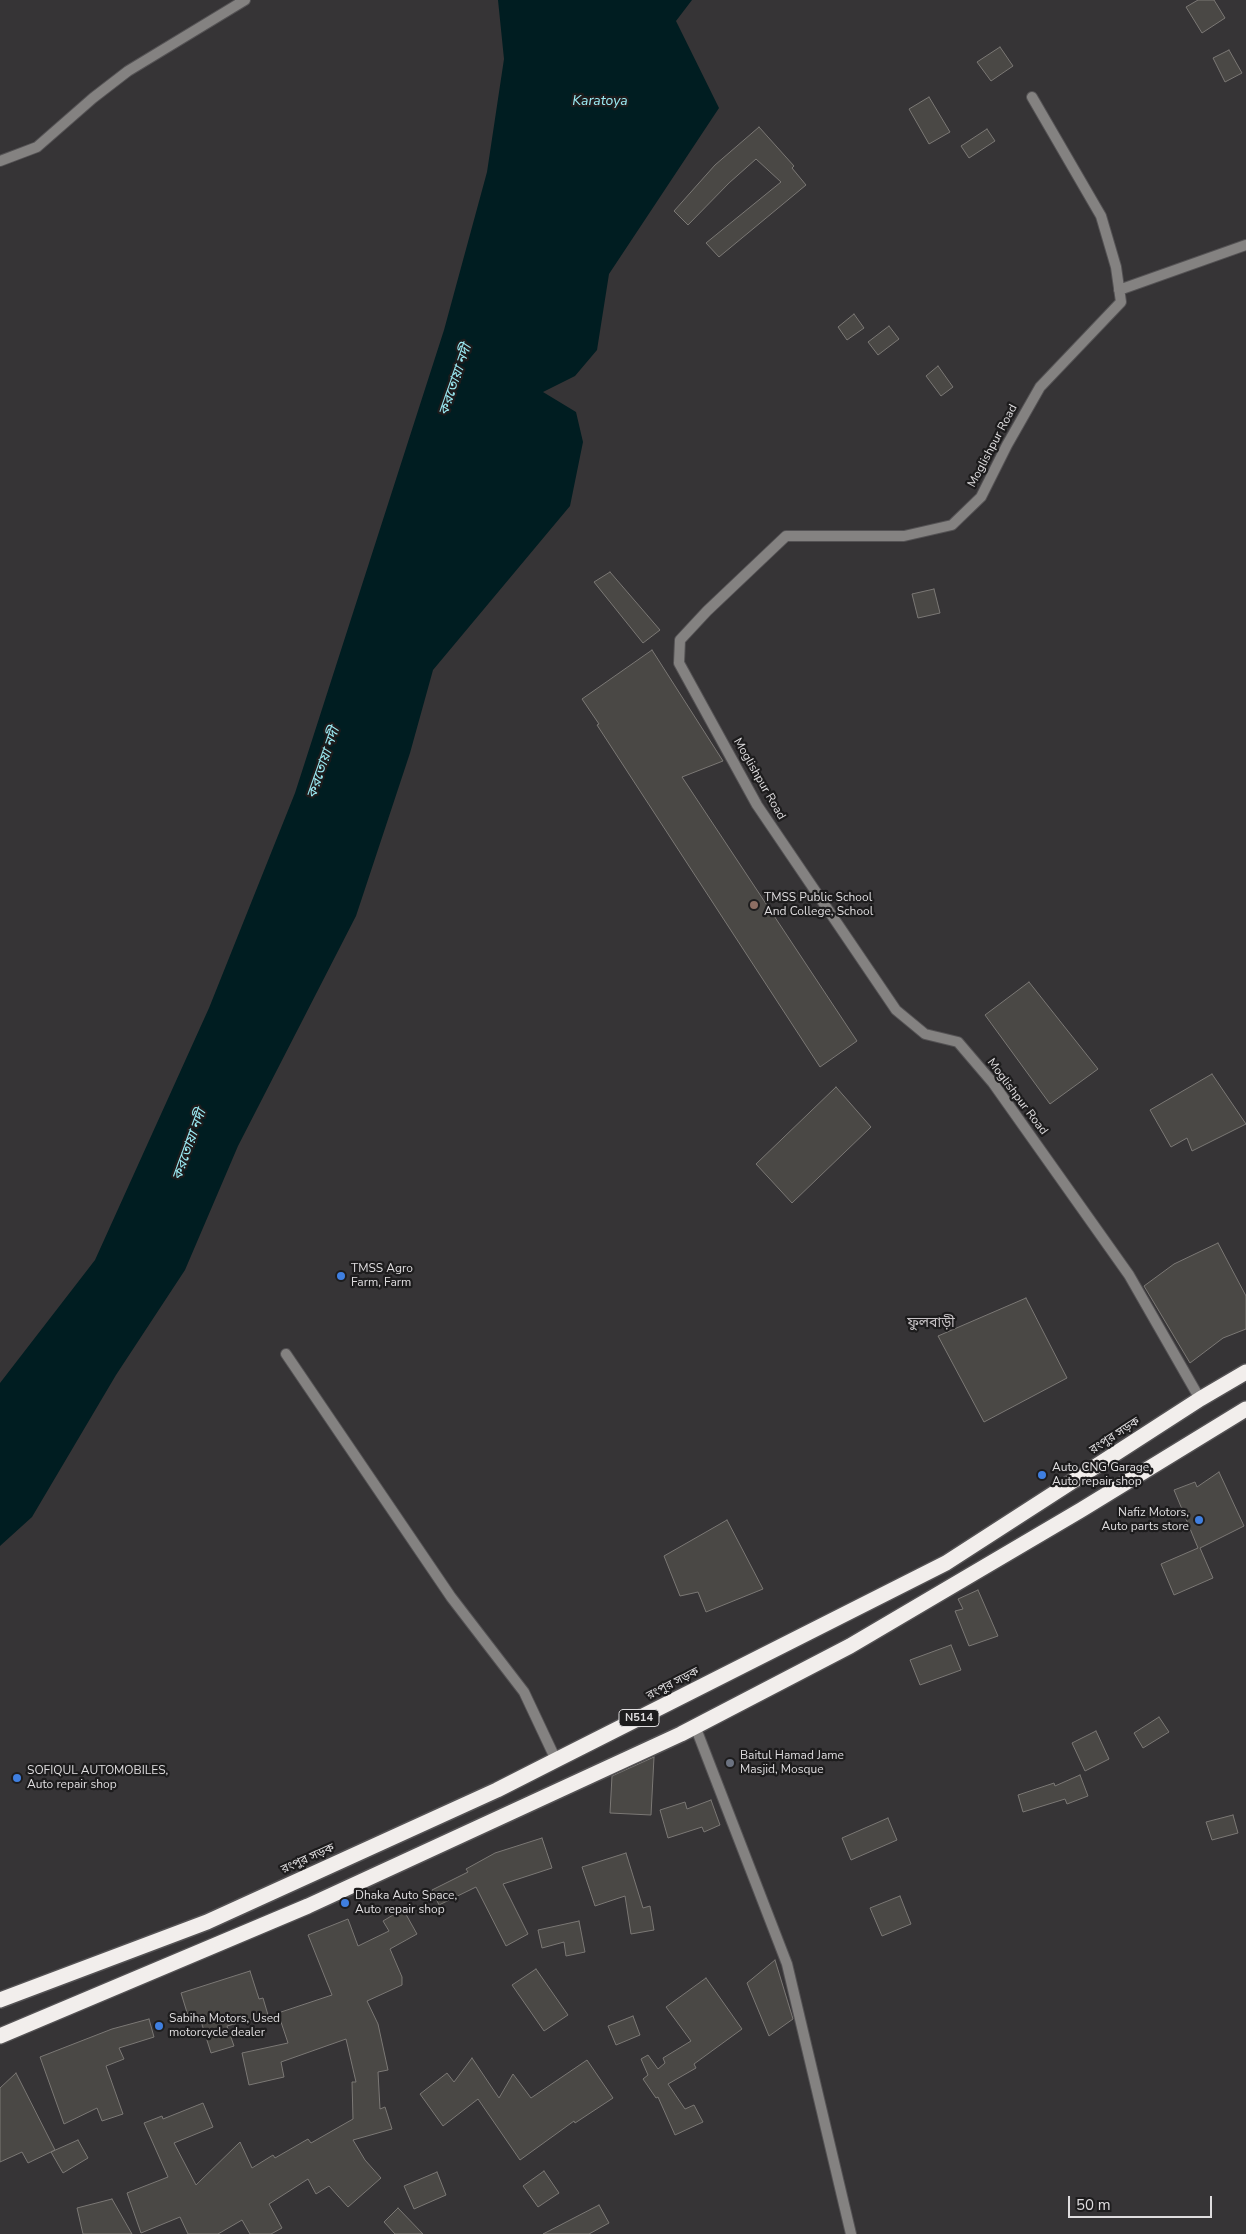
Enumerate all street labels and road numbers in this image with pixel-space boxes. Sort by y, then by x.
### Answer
street label: Moglishpur Road [965,402,1021,490]
street label: Moglishpur Road [730,736,788,822]
street label: Moglishpur Road [984,1056,1050,1138]
street label: রংপুর সড়ক [1087,1414,1143,1458]
street label: রংপুর সড়ক [644,1665,702,1703]
road number: N514 [619,1710,659,1726]
street label: রংপুর সড়ক [279,1841,337,1877]

